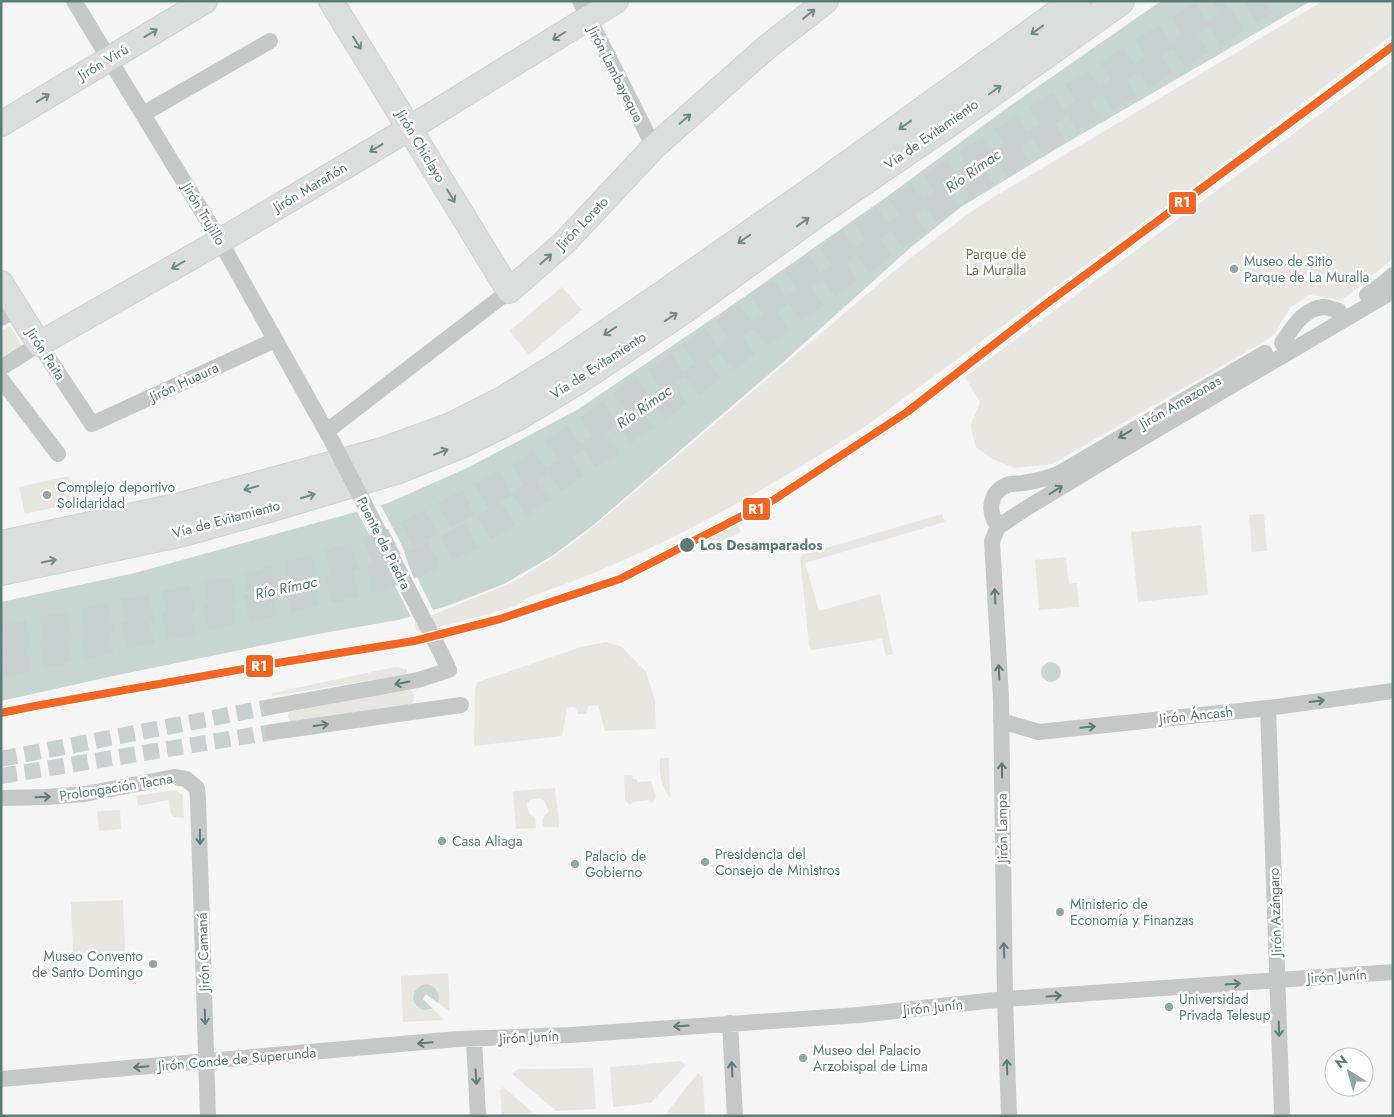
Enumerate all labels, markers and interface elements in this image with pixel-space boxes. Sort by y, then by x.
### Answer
one-way arrow [802,9,815,20]
street label: Jirón Lambayeque [582,21,649,125]
one-way arrow [1030,25,1044,35]
one-way arrow [143,28,157,38]
one-way arrow [552,30,566,41]
one-way arrow [352,35,362,49]
street label: Jirón Virú [72,39,132,86]
one-way arrow [987,85,1001,95]
one-way arrow [35,93,49,103]
street label: Vía de Evitamiento [880,94,982,174]
street label: Jirón Chiclayo [390,104,451,186]
one-way arrow [679,114,692,125]
one-way arrow [899,119,912,130]
one-way arrow [369,143,383,153]
water label: Río Rímac [941,144,1005,198]
street label: Jirón Marañón [268,157,351,218]
street label: Jirón Trujillo [176,177,231,249]
one-way arrow [447,188,457,202]
line badge: R1 [1168,191,1197,215]
street label: Jirón Loreto [550,192,613,256]
text: R1 [1174,192,1190,212]
one-way arrow [796,217,809,228]
one-way arrow [737,234,751,244]
park label: Parque de La Muralla [966,244,1026,280]
place label: Museo de Sitio Parque de La Muralla [1244,251,1369,287]
one-way arrow [539,253,552,265]
one-way arrow [171,260,185,270]
marker: Museo de Sitio Parque de La Muralla [1228,263,1240,275]
one-way arrow [664,312,678,322]
street label: Jirón Paita [21,322,70,384]
street label: Vía de Evitamiento [546,326,650,404]
one-way arrow [603,326,617,336]
street label: Jirón Huaura [145,357,222,407]
street label: Jirón Amazonas [1134,370,1225,434]
water label: Río Rímac [612,380,676,434]
one-way arrow [1119,429,1133,439]
one-way arrow [433,447,448,456]
place label: Complejo deportivo Solidaridad [57,477,175,513]
one-way arrow [243,484,259,493]
one-way arrow [1048,485,1062,495]
marker: Complejo deportivo Solidaridad [41,489,53,501]
one-way arrow [300,491,316,501]
street label: Puente de Piedra [352,493,416,593]
street label: Vía de Evitamiento [170,495,283,543]
line badge: R1 [742,497,771,521]
text: R1 [748,499,764,519]
place label: Los Desamparados [700,535,823,555]
marker: Los Desamparados [678,536,696,554]
one-way arrow [40,556,56,565]
water label: Río Rímac [253,571,319,605]
one-way arrow [991,588,1000,604]
line badge: R1 [245,654,274,678]
text: R1 [251,656,267,676]
one-way arrow [995,665,1004,681]
one-way arrow [394,678,410,688]
one-way arrow [1308,696,1324,706]
street label: Jirón Áncash [1156,701,1234,729]
one-way arrow [312,720,328,730]
one-way arrow [1079,722,1095,731]
one-way arrow [997,762,1006,778]
street label: Prolongación Tacna [58,768,174,806]
one-way arrow [34,792,51,802]
street label: Jirón Lampa [991,793,1013,865]
one-way arrow [195,829,204,845]
place label: Casa Aliaga [452,831,522,851]
marker: Casa Aliaga [436,835,448,847]
place label: Presidencia del Consejo de Ministros [715,844,840,880]
place label: Palacio de Gobierno [585,846,646,882]
marker: Presidencia del Consejo de Ministros [699,856,711,868]
marker: Palacio de Gobierno [569,858,581,870]
street label: Jirón Azángaro [1263,867,1287,958]
place label: Ministerio de Economía y Finanzas [1070,894,1194,930]
marker: Ministerio de Economía y Finanzas [1054,906,1066,918]
street label: Jirón Camaná [192,912,214,994]
one-way arrow [999,942,1009,958]
place label: Museo Convento de Santo Domingo [32,946,143,982]
marker: Museo Convento de Santo Domingo [147,958,159,970]
street label: Jirón Junín [1304,964,1368,988]
one-way arrow [1225,979,1241,988]
place label: Universidad Privada Telesup [1179,989,1270,1025]
one-way arrow [1045,991,1061,1000]
street label: Jirón Junín [900,994,964,1020]
marker: Universidad Privada Telesup [1163,1001,1175,1013]
one-way arrow [200,1008,210,1025]
one-way arrow [1274,1021,1284,1037]
one-way arrow [674,1022,690,1031]
street label: Jirón Junín [497,1025,559,1049]
one-way arrow [417,1038,433,1048]
place label: Museo del Palacio Arzobispal de Lima [813,1040,928,1076]
street label: Jirón Conde de Superunda [155,1042,317,1076]
north arrow [1324,1047,1374,1097]
text: N [1331,1050,1352,1073]
marker: Museo del Palacio Arzobispal de Lima [797,1052,809,1064]
one-way arrow [1003,1059,1012,1075]
one-way arrow [728,1062,737,1078]
one-way arrow [133,1063,149,1072]
one-way arrow [471,1069,480,1085]

